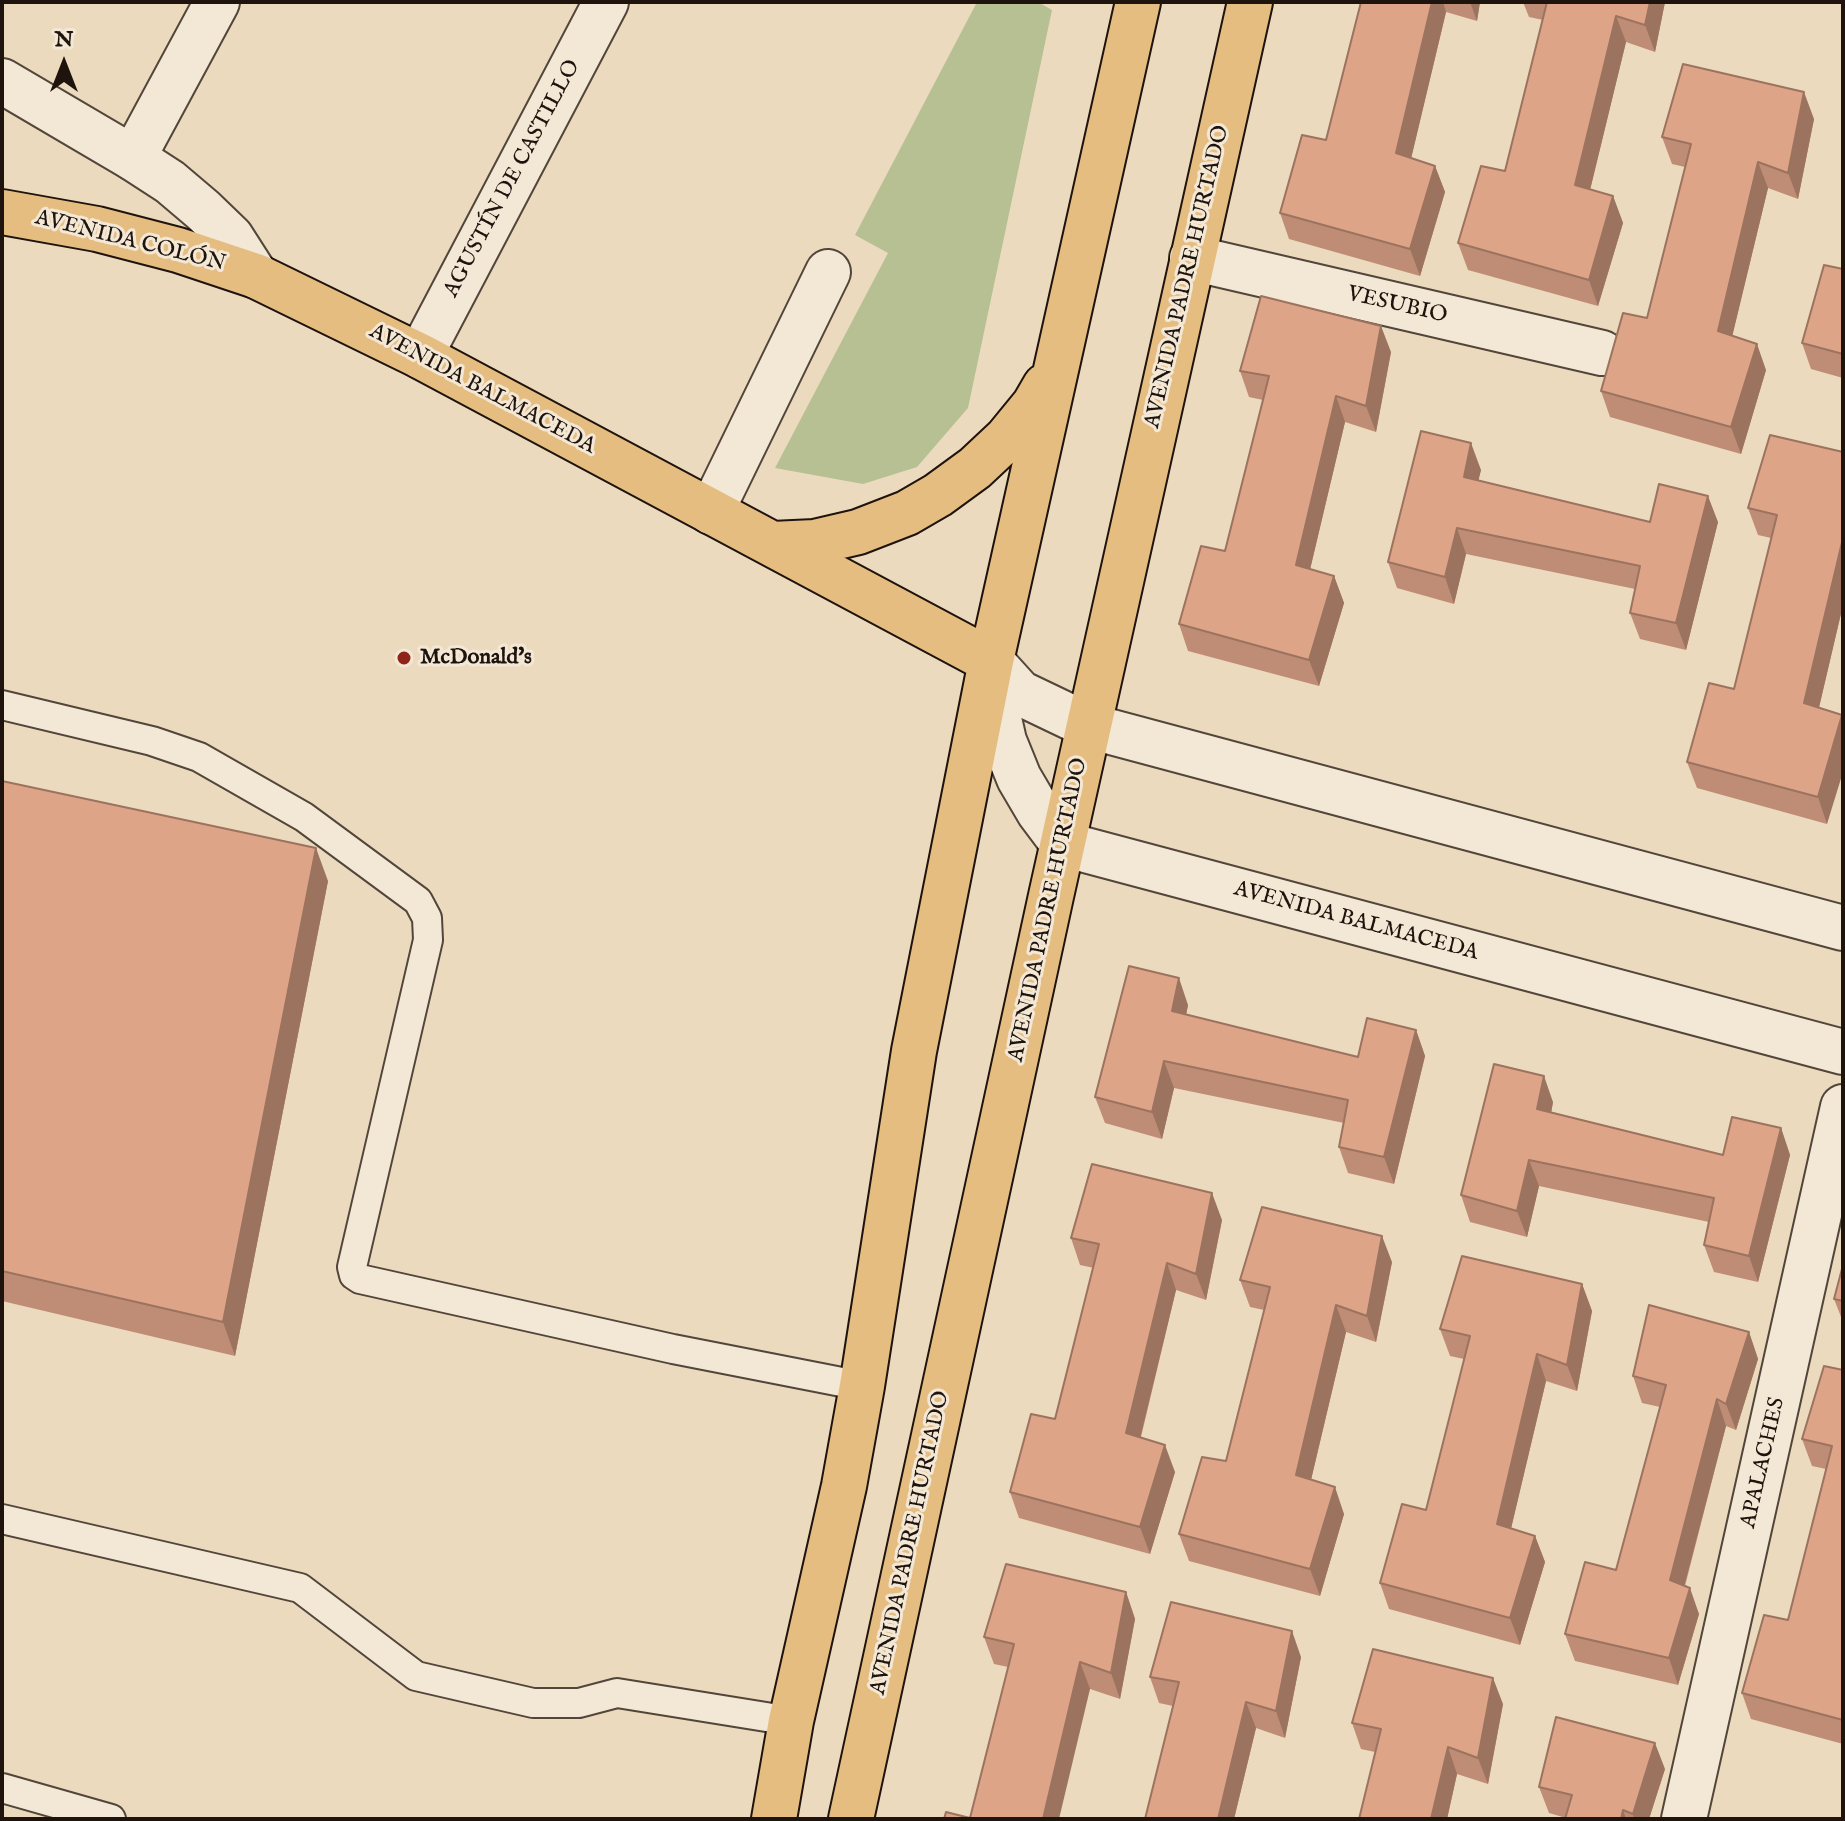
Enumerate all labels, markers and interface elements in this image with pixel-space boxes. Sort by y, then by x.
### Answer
north arrow [24,24,104,104]
text: N [54,26,74,54]
street label: AGUSTÍN DE CASTILLO [439,56,587,302]
street label: AVENIDA PADRE HURTADO [1140,123,1236,431]
street label: AVENIDA COLÓN [32,206,228,278]
street label: VESUBIO [1345,282,1449,330]
street label: AVENIDA BALMACEDA [364,319,600,461]
place label: McDonald's [420,645,532,671]
marker: McDonald's [395,649,413,667]
street label: AVENIDA PADRE HURTADO [1004,756,1094,1064]
street label: AVENIDA BALMACEDA [1231,877,1481,967]
street label: AVENIDA PADRE HURTADO [866,1389,956,1697]
street label: APALACHES [1736,1395,1792,1531]

